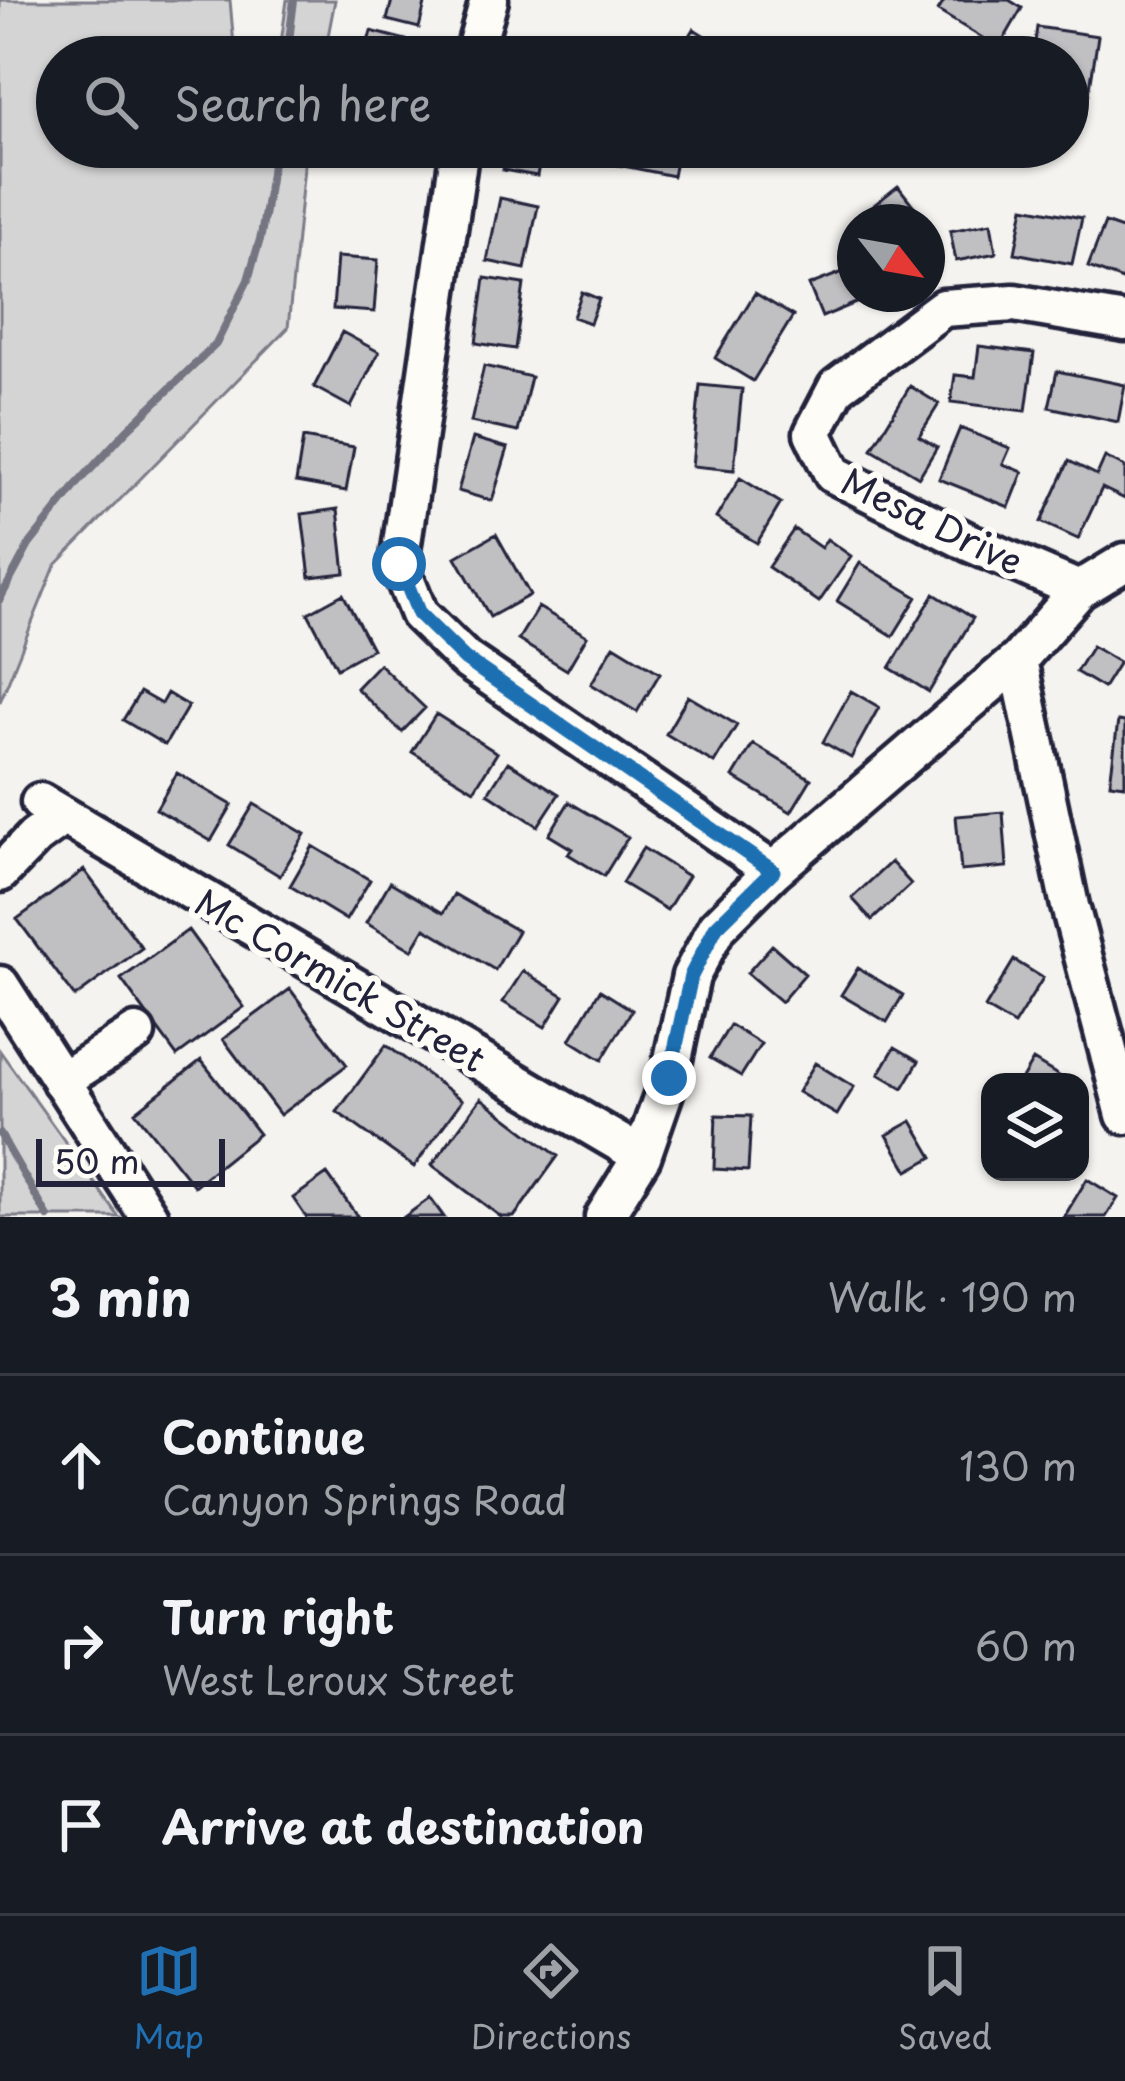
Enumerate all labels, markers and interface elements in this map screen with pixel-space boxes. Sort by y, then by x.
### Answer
search box [36,36,1089,168]
text: Search here [174,68,431,136]
icon: search [78,69,144,135]
north arrow [837,204,945,312]
street label: Mesa Drive [833,453,1033,587]
route start [372,537,426,591]
street label: Mc Cormick Street [186,874,496,1084]
route end [642,1051,696,1105]
map controls [981,1073,1089,1181]
button: layers [981,1073,1089,1181]
scale bar [36,1133,225,1186]
text: 50 m [54,1135,140,1185]
text: 3 min [48,1257,192,1334]
text: Walk · 190 m [828,1266,1077,1325]
text: Continue [162,1401,365,1469]
icon: ahead [48,1432,114,1498]
text: 130 m [959,1435,1077,1494]
text: Canyon Springs Road [162,1469,567,1528]
text: Turn right [162,1581,394,1649]
icon: right [48,1612,114,1678]
text: 60 m [975,1615,1077,1674]
text: West Leroux Street [162,1649,514,1708]
text: Arrive at destination [162,1791,645,1859]
icon: arrive [48,1792,114,1858]
tab: Map [133,1938,204,2060]
tab: Directions [471,1938,631,2060]
tab: Saved [898,1938,992,2060]

